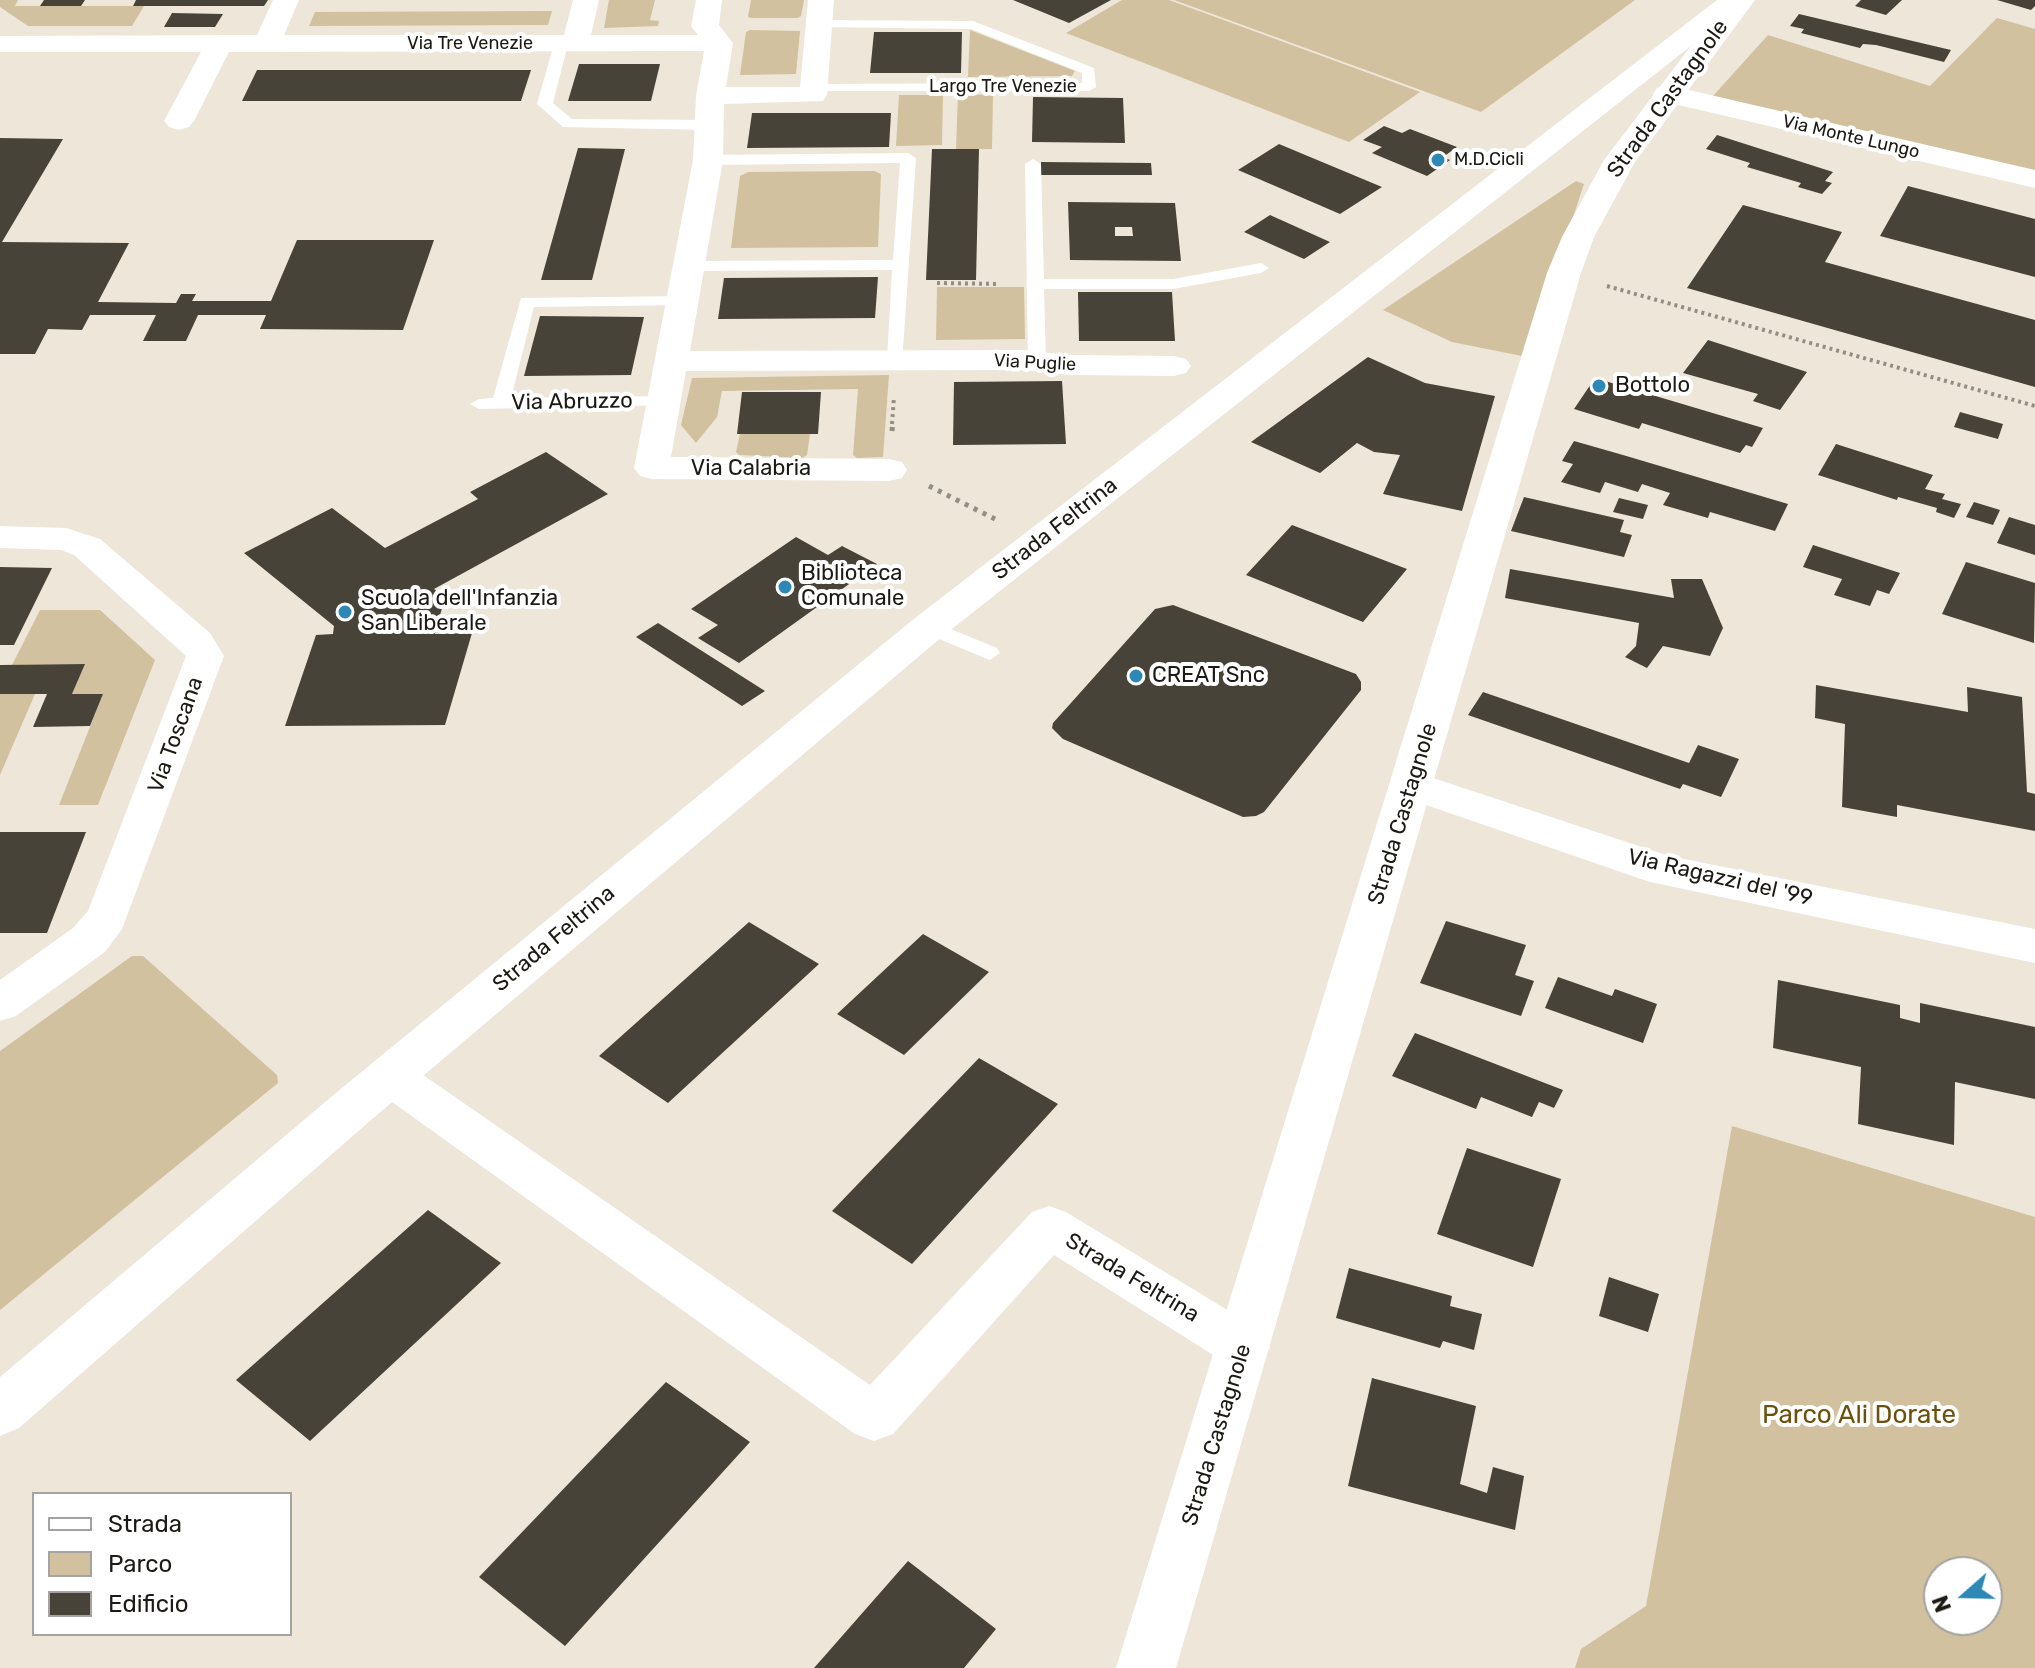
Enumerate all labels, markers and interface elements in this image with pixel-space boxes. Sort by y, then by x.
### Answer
street label: Strada Castagnole [1602,15,1734,183]
street label: Via Tre Venezie [407,33,533,55]
street label: Largo Tre Venezie [929,76,1077,98]
street label: Via Monte Lungo [1780,111,1922,163]
place label: M.D.Cicli [1454,149,1524,171]
marker: M.D.Cicli [1429,151,1447,169]
street label: Via Puglie [993,350,1077,376]
place label: Bottolo [1615,373,1690,399]
marker: Bottolo [1590,377,1608,395]
street label: Via Abruzzo [511,388,633,416]
street label: Via Calabria [691,456,811,482]
street label: Strada Feltrina [987,472,1123,586]
place label: Biblioteca Comunale [801,561,904,612]
marker: Biblioteca Comunale [776,578,794,596]
place label: Scuola dell'Infanzia San Liberale [361,586,558,638]
marker: Scuola dell'Infanzia San Liberale [336,603,354,621]
place label: CREAT Snc [1152,663,1265,689]
marker: CREAT Snc [1127,667,1145,685]
street label: Via Toscana [143,673,209,797]
street label: Strada Castagnole [1363,720,1443,908]
street label: Via Ragazzi del '99 [1625,844,1815,912]
street label: Strada Feltrina [488,880,620,998]
street label: Strada Feltrina [1060,1228,1204,1328]
street label: Strada Castagnole [1177,1341,1257,1529]
park label: Parco Ali Dorate [1762,1399,1956,1431]
legend [32,1492,292,1636]
text: Strada [108,1510,182,1538]
text: Parco [108,1550,172,1578]
north arrow [1923,1556,2003,1636]
text: Edificio [108,1590,189,1618]
text: N [1926,1592,1957,1616]

